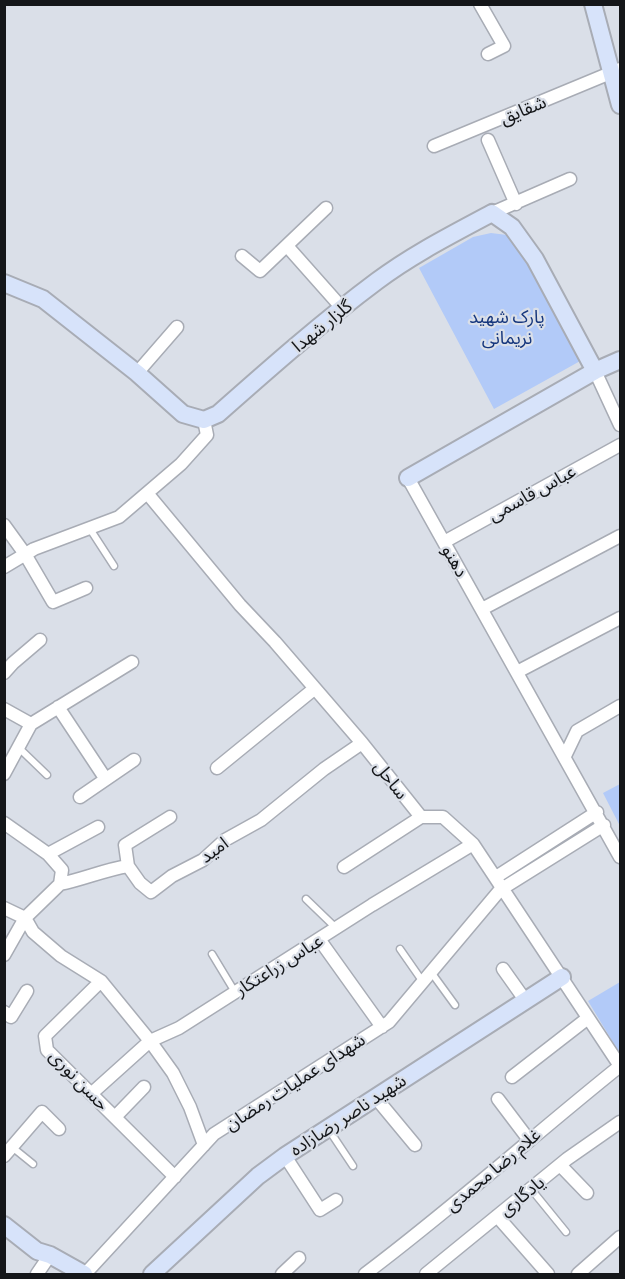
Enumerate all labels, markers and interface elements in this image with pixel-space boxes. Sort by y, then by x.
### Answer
street label: شقایق [497,91,549,129]
street label: گلزار شهدا [288,295,356,357]
park label: پارک شهید نریمانی [469,306,545,348]
street label: عباس قاسمی [484,460,580,526]
street label: دهنو [437,541,473,581]
street label: ساحل [369,756,413,804]
street label: امید [196,832,232,868]
street label: عباس زراعتکار [231,929,327,1001]
street label: شهدای عملیات رمضان [221,1029,369,1135]
street label: حسن نوری [45,1045,113,1115]
street label: شهید ناصر رضازاده [286,1069,410,1161]
street label: غلام رضا محمدی [441,1124,545,1216]
street label: یادگاری [495,1171,549,1221]

